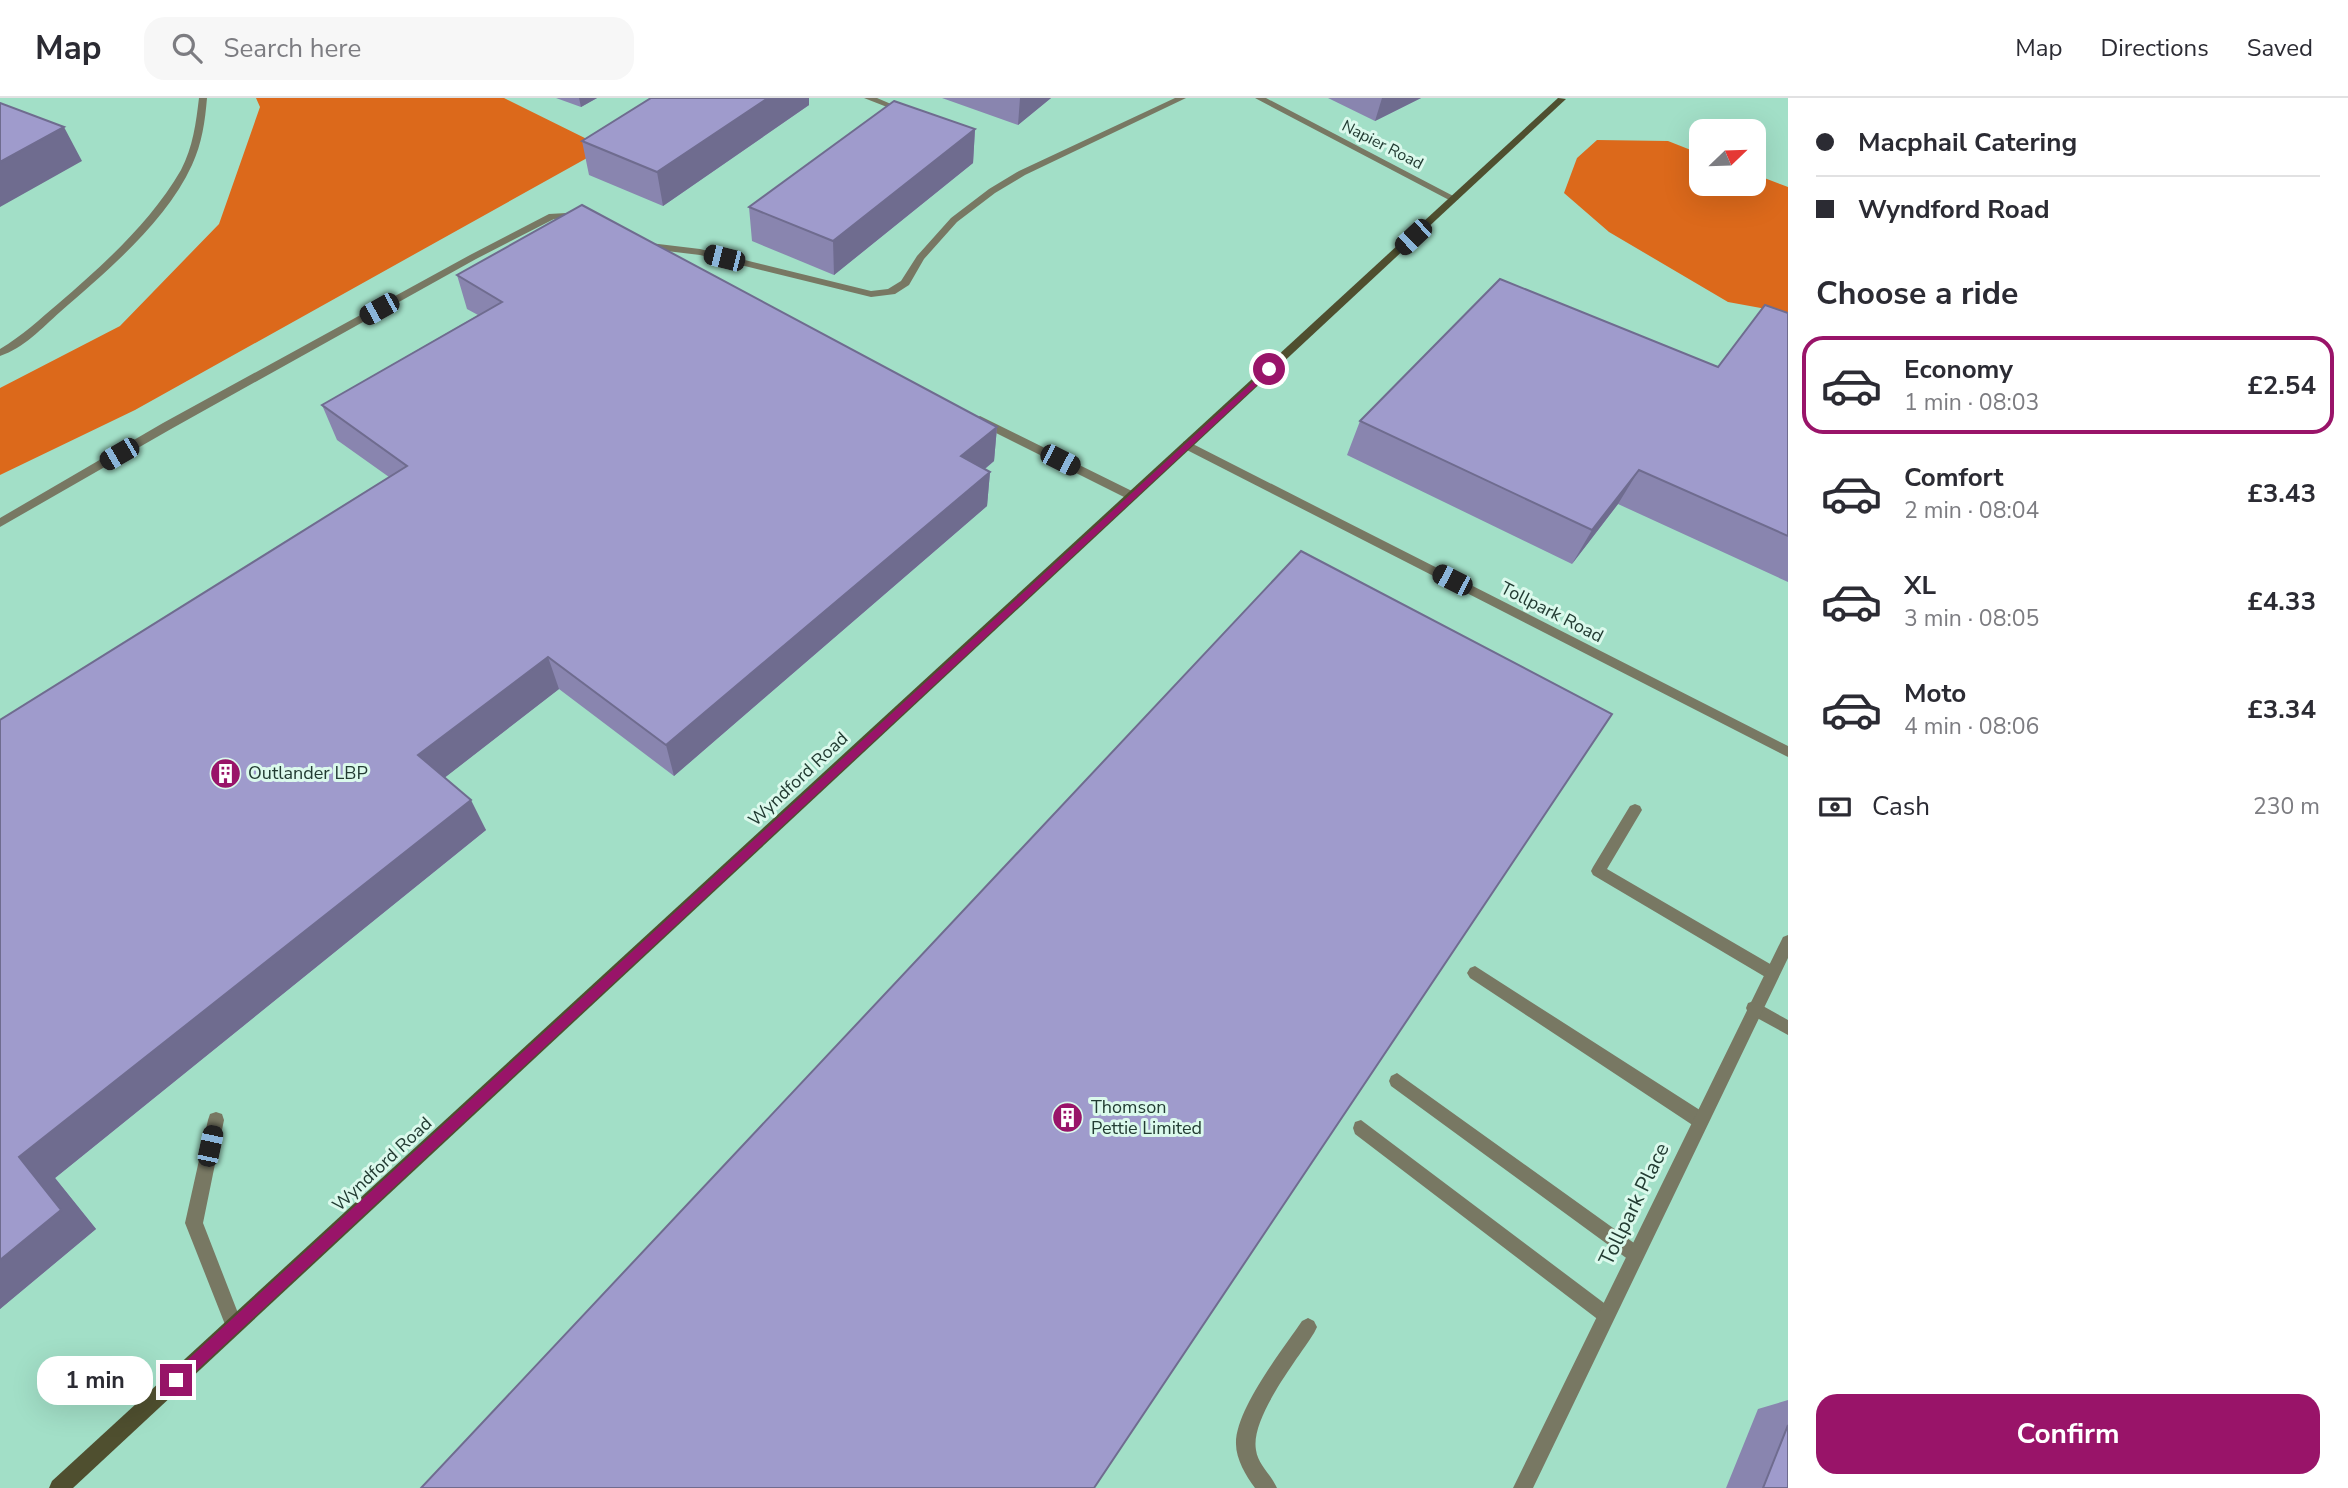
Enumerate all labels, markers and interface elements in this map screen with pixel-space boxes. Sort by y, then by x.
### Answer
search box [144,17,634,80]
text: Map [35,26,102,71]
icon: search [168,29,206,67]
text: Search here [224,31,361,66]
text: Map [2015,32,2062,64]
text: Directions [2100,32,2209,64]
text: Saved [2247,32,2313,64]
street label: Napier Road [1338,115,1427,175]
north arrow [1689,119,1766,196]
map controls [1689,119,1766,196]
text: Macphail Catering [1858,125,2077,160]
text: Wyndford Road [1858,192,2050,227]
car [1391,215,1436,259]
car [702,243,747,273]
text: Choose a ride [1816,272,2018,315]
car [356,290,403,328]
text: Economy [1904,352,2013,387]
route start [1253,353,1285,385]
icon: car [1820,354,1883,417]
text: £2.54 [2247,368,2316,403]
text: 1 min · 08:03 [1904,387,2039,418]
car [96,434,143,474]
car [1037,441,1084,479]
text: Comfort [1904,460,2004,495]
icon: car [1820,462,1883,525]
text: £3.43 [2247,476,2316,511]
text: 2 min · 08:04 [1904,495,2039,526]
car [1429,561,1476,599]
text: XL [1904,568,1936,603]
icon: car [1820,570,1883,633]
street label: Tollpark Road [1497,576,1607,648]
text: £4.33 [2247,584,2316,619]
text: 3 min · 08:05 [1904,603,2039,634]
text: Moto [1904,676,1966,711]
icon: car [1820,678,1883,741]
text: £3.34 [2247,692,2316,727]
text: 4 min · 08:06 [1904,711,2039,742]
street label: Wyndford Road [743,726,853,832]
building icon: Outlander LBP [208,756,242,790]
place label: Outlander LBP [248,761,368,785]
icon: cash [1816,788,1854,826]
text: Cash [1872,789,1930,824]
text: 230 m [2253,791,2320,822]
place label: Thomson Pettie Limited [1091,1095,1202,1140]
building icon: Thomson Pettie Limited [1051,1100,1085,1134]
street label: Wyndford Road [327,1111,437,1217]
car [196,1123,225,1169]
street label: Tollpark Place [1592,1138,1676,1270]
callout: 1 min [36,1356,152,1404]
route end [160,1364,192,1396]
text: 1 min [65,1365,125,1396]
button: Confirm [1816,1394,2320,1474]

